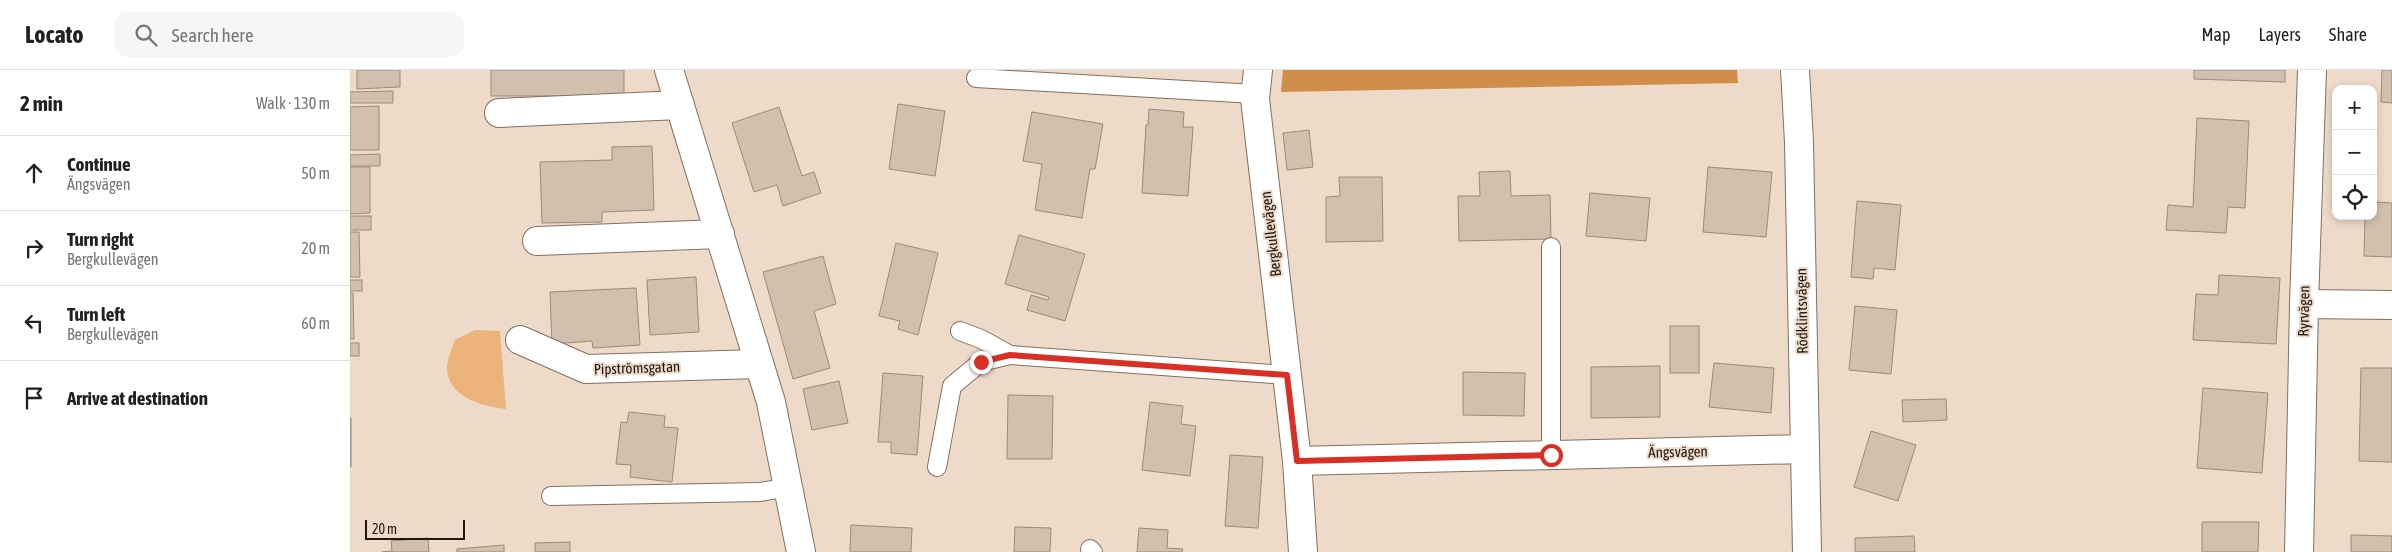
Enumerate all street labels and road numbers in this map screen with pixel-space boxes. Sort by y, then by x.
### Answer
street label: Bergkullevägen [1257,190,1284,278]
street label: Rödklintsvägen [1792,268,1811,354]
street label: Ryrvägen [2295,285,2312,337]
street label: Pipströmsgatan [593,357,681,378]
street label: Ängsvägen [1648,442,1708,461]

